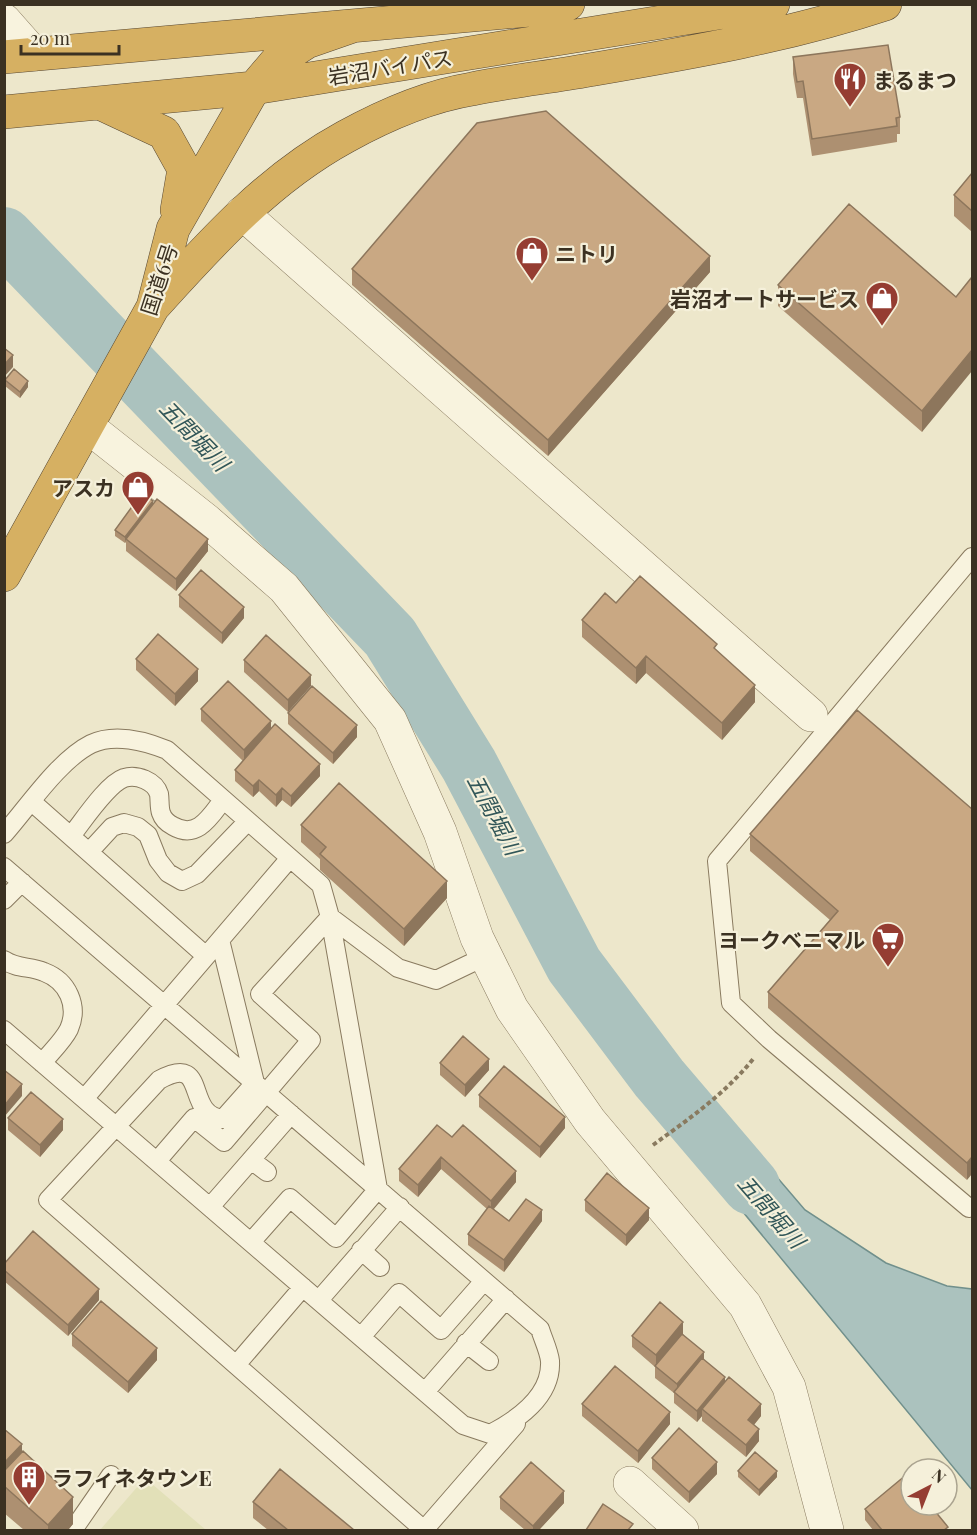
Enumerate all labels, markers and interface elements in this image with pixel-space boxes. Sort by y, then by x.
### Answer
scale bar [21,18,118,56]
text: 20 m [30,26,70,50]
street label: 岩沼バイパス [326,42,454,90]
restaurant icon: まるまつ [832,61,868,108]
place label: まるまつ [873,65,957,93]
shop icon: ニトリ [514,235,550,282]
place label: ニトリ [555,239,618,267]
street label: 国道6号 [133,240,183,318]
shop icon: 岩沼オートサービス [864,280,900,327]
place label: 岩沼オートサービス [670,284,859,312]
water label: 五間堀川 [154,393,238,479]
shop icon: アスカ [120,469,156,516]
place label: アスカ [52,473,115,501]
water label: 五間堀川 [461,768,530,862]
supermarket icon: ヨークベニマル [870,921,906,968]
place label: ヨークベニマル [718,925,865,953]
water label: 五間堀川 [732,1168,813,1256]
north arrow [899,1457,959,1517]
building icon: ラフィネタウンE [11,1459,47,1506]
place label: ラフィネタウンE [52,1463,212,1491]
text: N [928,1464,951,1487]

